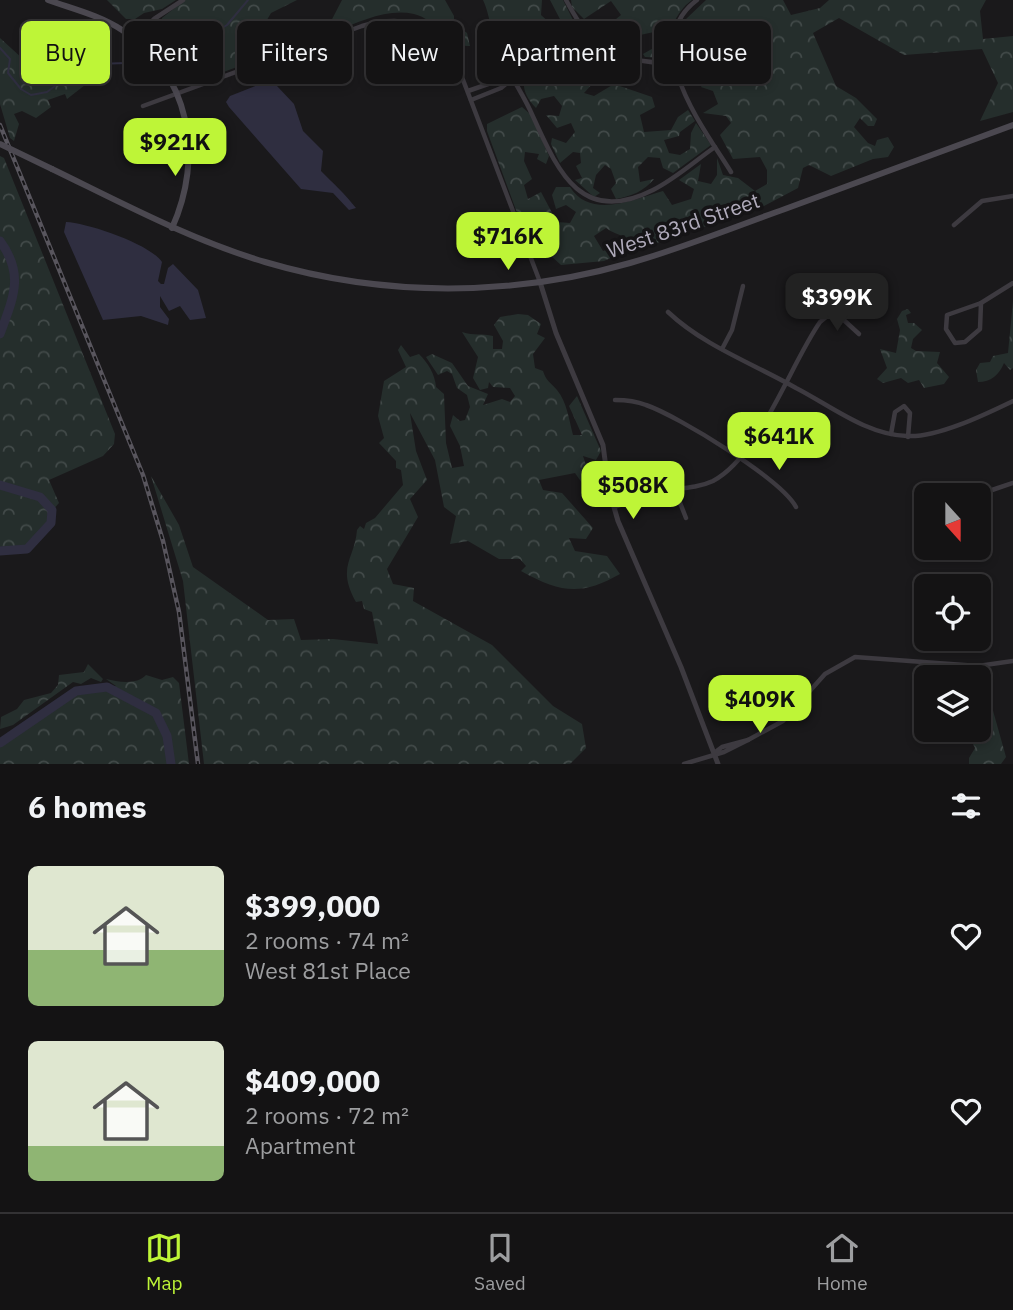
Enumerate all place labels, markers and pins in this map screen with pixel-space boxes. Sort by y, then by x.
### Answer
pin: $921K [126,118,224,178]
pin: $716K [459,212,557,272]
pin: $399K [788,274,886,333]
pin: $641K [730,412,828,472]
pin: $508K [584,462,682,521]
pin: $409K [711,676,809,735]

